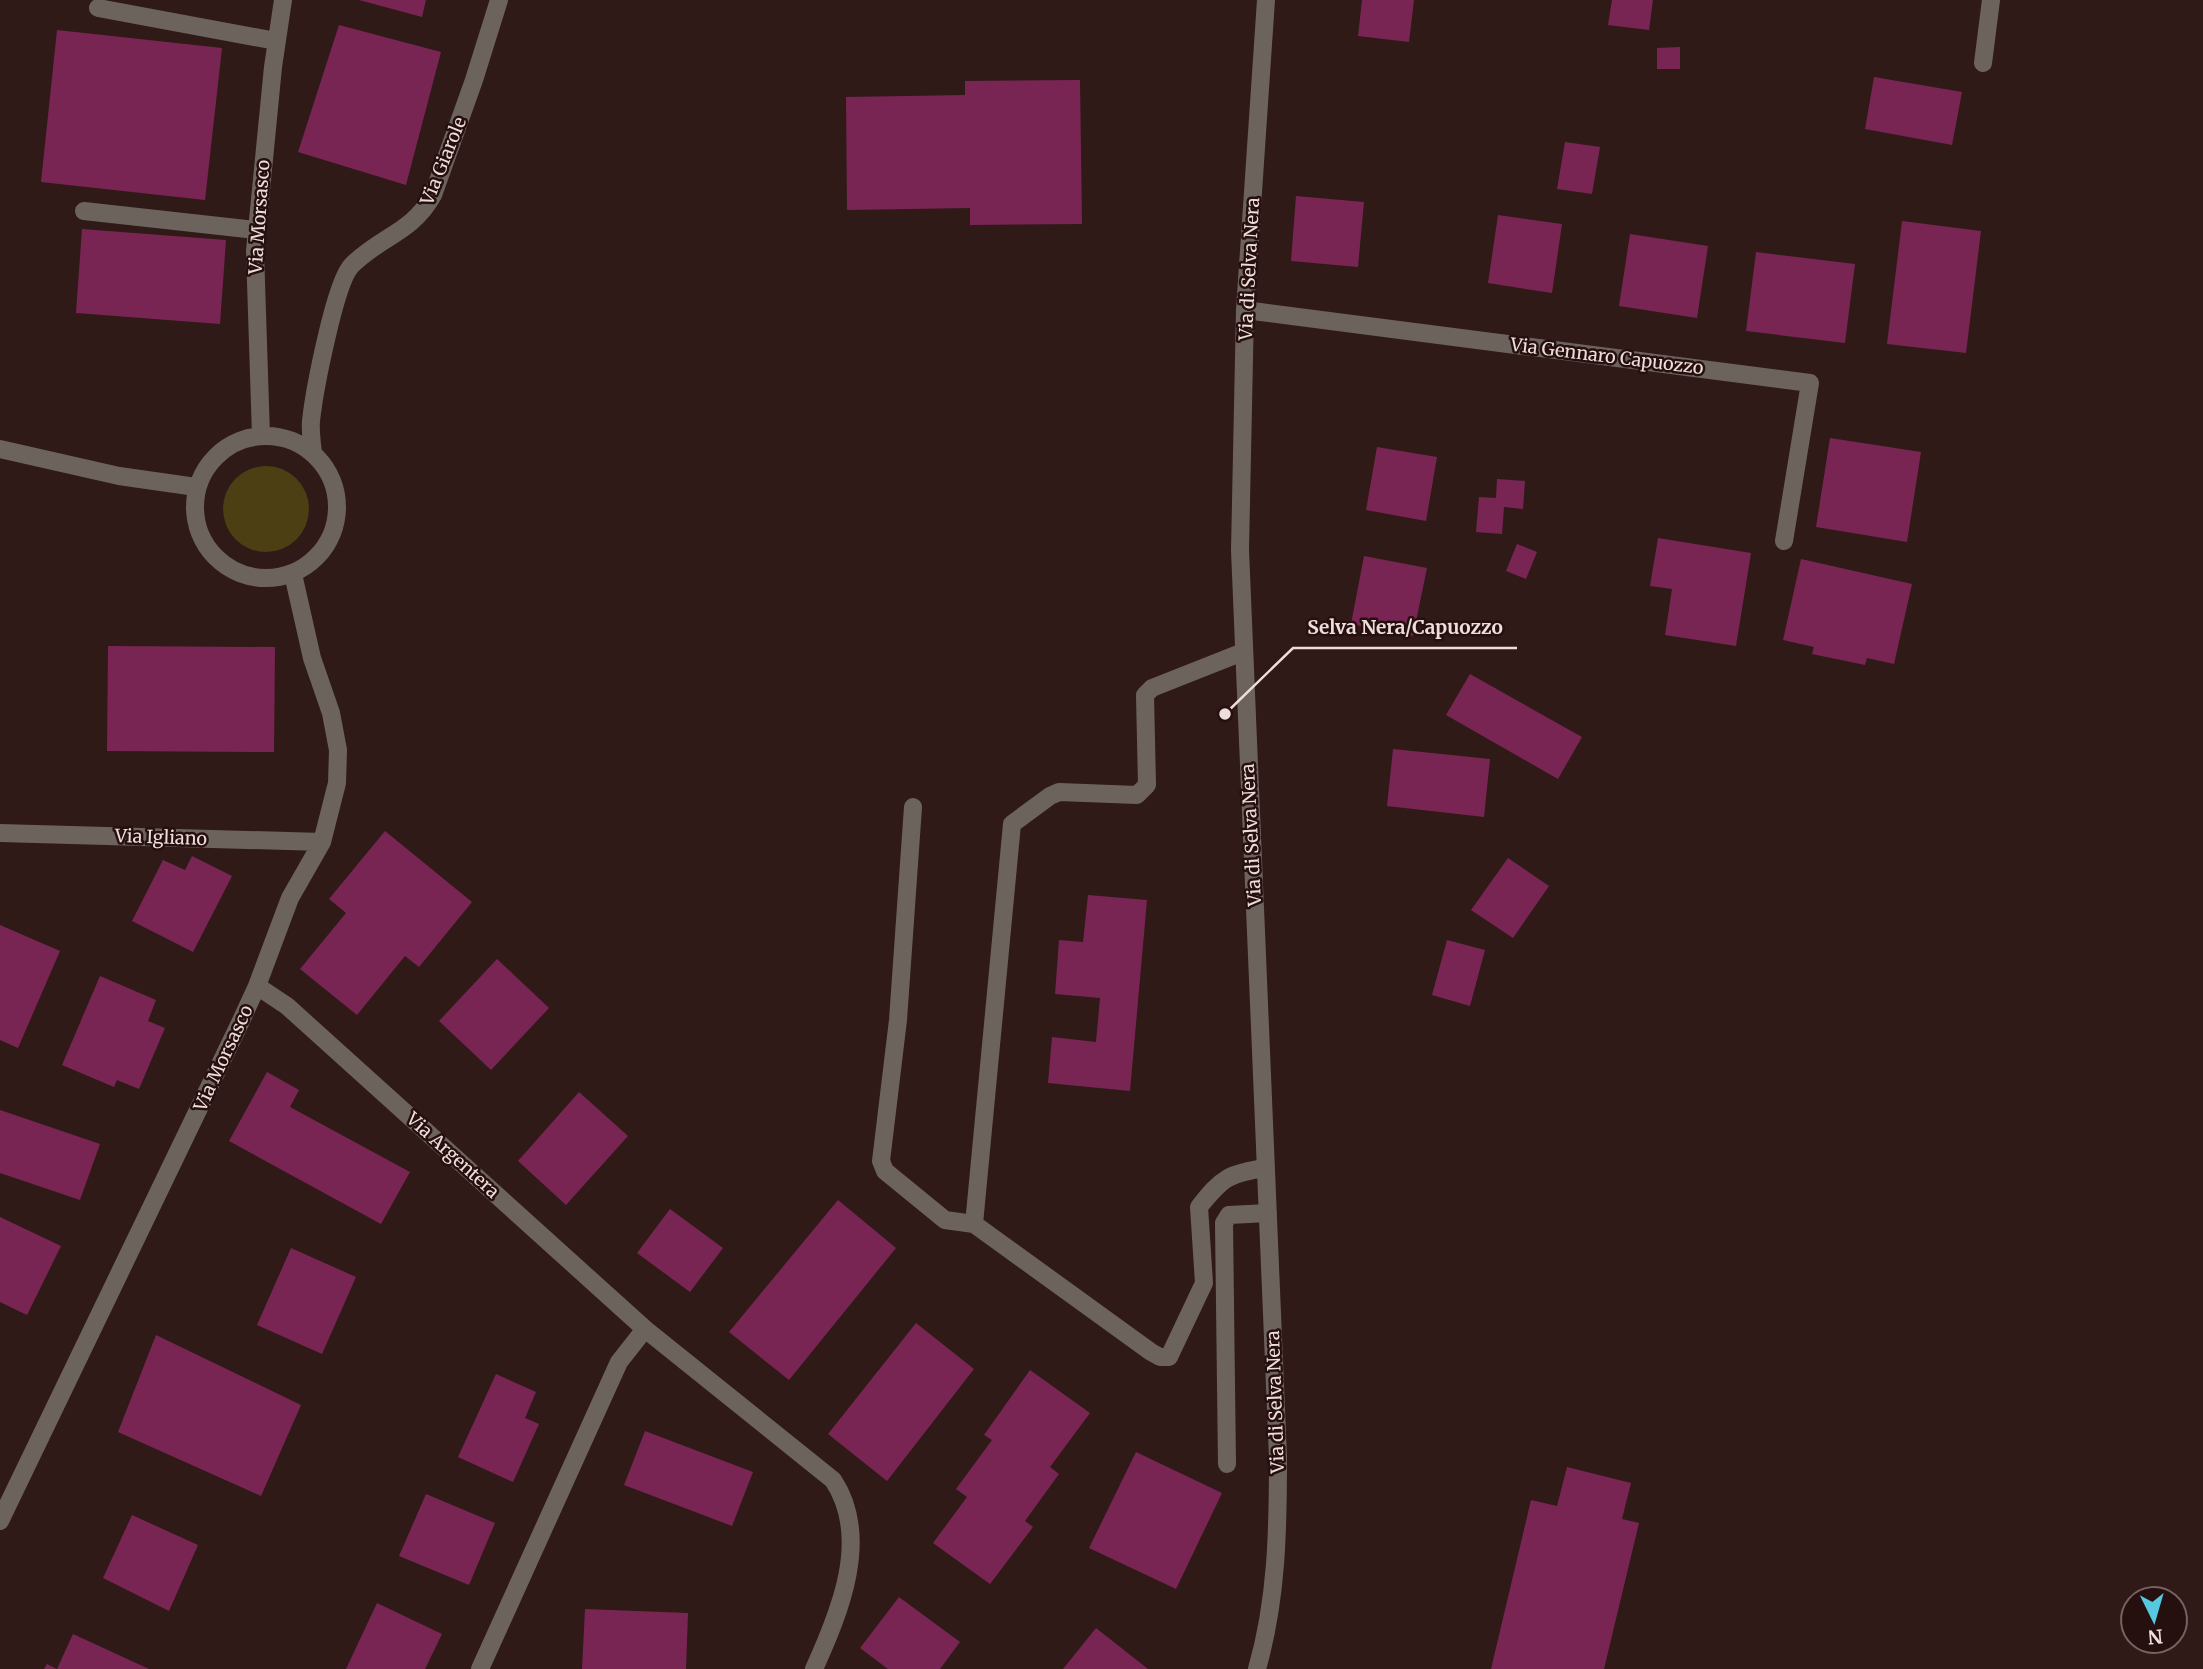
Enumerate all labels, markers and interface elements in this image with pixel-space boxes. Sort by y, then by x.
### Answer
street label: Via Giarole [415,114,471,209]
street label: Via Morsasco [243,159,274,276]
street label: Via di Selva Nera [1234,197,1264,342]
street label: Via Gennaro Capuozzo [1508,333,1705,379]
callout: Selva Nera/Capuozzo [1293,608,1517,648]
text: Selva Nera/Capuozzo [1307,615,1503,639]
street label: Via di Selva Nera [1236,763,1266,908]
street label: Via Igliano [114,824,207,850]
street label: Via Morsasco [188,1001,258,1116]
street label: Via Argentera [401,1106,505,1203]
street label: Via di Selva Nera [1261,1330,1289,1475]
north arrow [2119,1585,2189,1655]
text: N [2147,1624,2164,1650]

